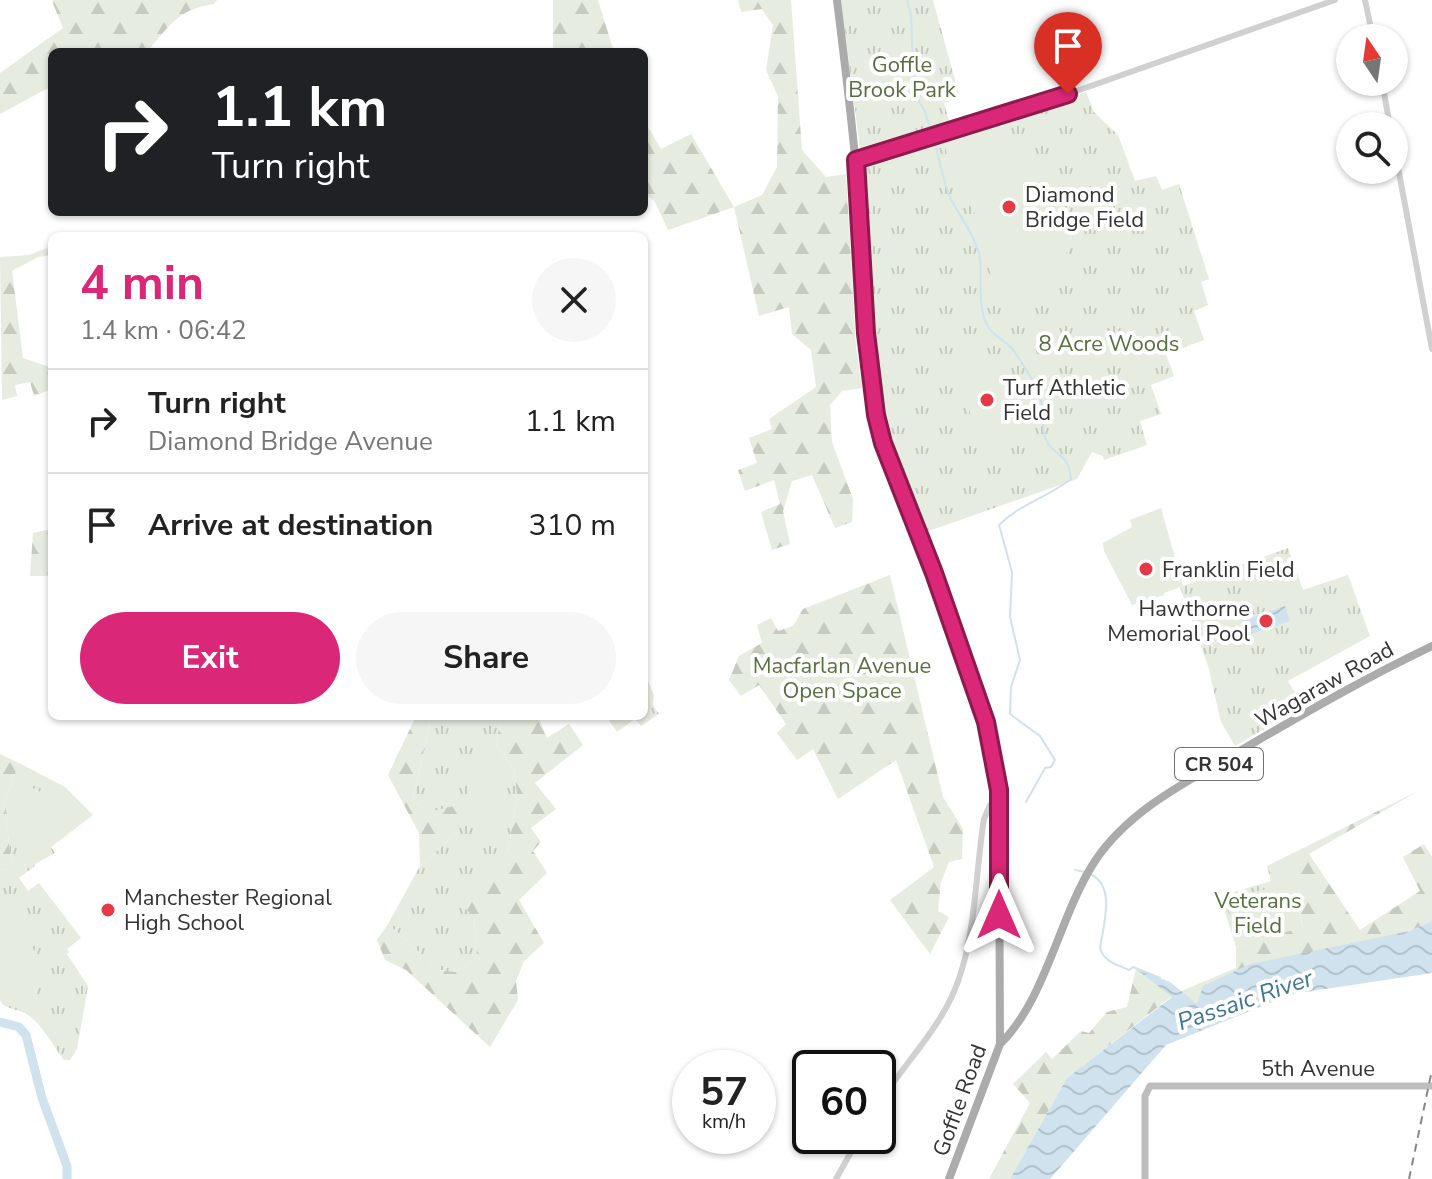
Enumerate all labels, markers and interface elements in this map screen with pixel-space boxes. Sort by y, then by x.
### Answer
pin [1034,12,1102,94]
icon: arrive [1046,24,1090,68]
north arrow [1336,24,1408,96]
map controls [1336,24,1408,184]
park label: Goffle Brook Park [848,50,957,105]
text: 1.1 km [212,69,387,146]
icon: right [80,80,184,184]
button: search [1336,112,1408,184]
text: Turn right [212,142,369,191]
place label: Diamond Bridge Field [1025,180,1144,235]
marker: Diamond Bridge Field [1000,198,1018,216]
text: 4 min [80,250,204,316]
button: close [532,258,616,342]
text: 1.4 km · 06:42 [80,313,247,348]
park label: 8 Acre Woods [1039,329,1179,359]
place label: Turf Athletic Field [1003,373,1125,428]
text: Turn right [148,383,286,424]
marker: Turf Athletic Field [978,391,996,409]
icon: right [80,399,124,443]
text: 1.1 km [525,401,616,442]
text: Diamond Bridge Avenue [148,424,433,459]
icon: arrive [80,503,124,547]
text: Arrive at destination [148,505,433,546]
text: 310 m [529,505,616,546]
place label: Franklin Field [1162,555,1295,585]
marker: Franklin Field [1137,560,1155,578]
place label: Hawthorne Memorial Pool [1107,594,1250,649]
button: Exit [80,612,340,704]
button: Share [356,612,616,704]
marker: Hawthorne Memorial Pool [1257,612,1275,630]
street label: Wagaraw Road [1250,634,1399,735]
park label: Macfarlan Avenue Open Space [753,651,931,706]
road number: CR 504 [1175,748,1263,780]
position arrow [957,873,1041,957]
place label: Manchester Regional High School [124,883,332,938]
park label: Veterans Field [1213,886,1302,941]
marker: Manchester Regional High School [99,901,117,919]
water label: Passaic River [1173,961,1318,1038]
street label: Goffle Road [926,1040,994,1161]
speed limit sign: 60 [792,1050,896,1154]
street label: 5th Avenue [1261,1054,1375,1084]
text: 57 [700,1065,748,1119]
text: km/h [702,1108,746,1135]

